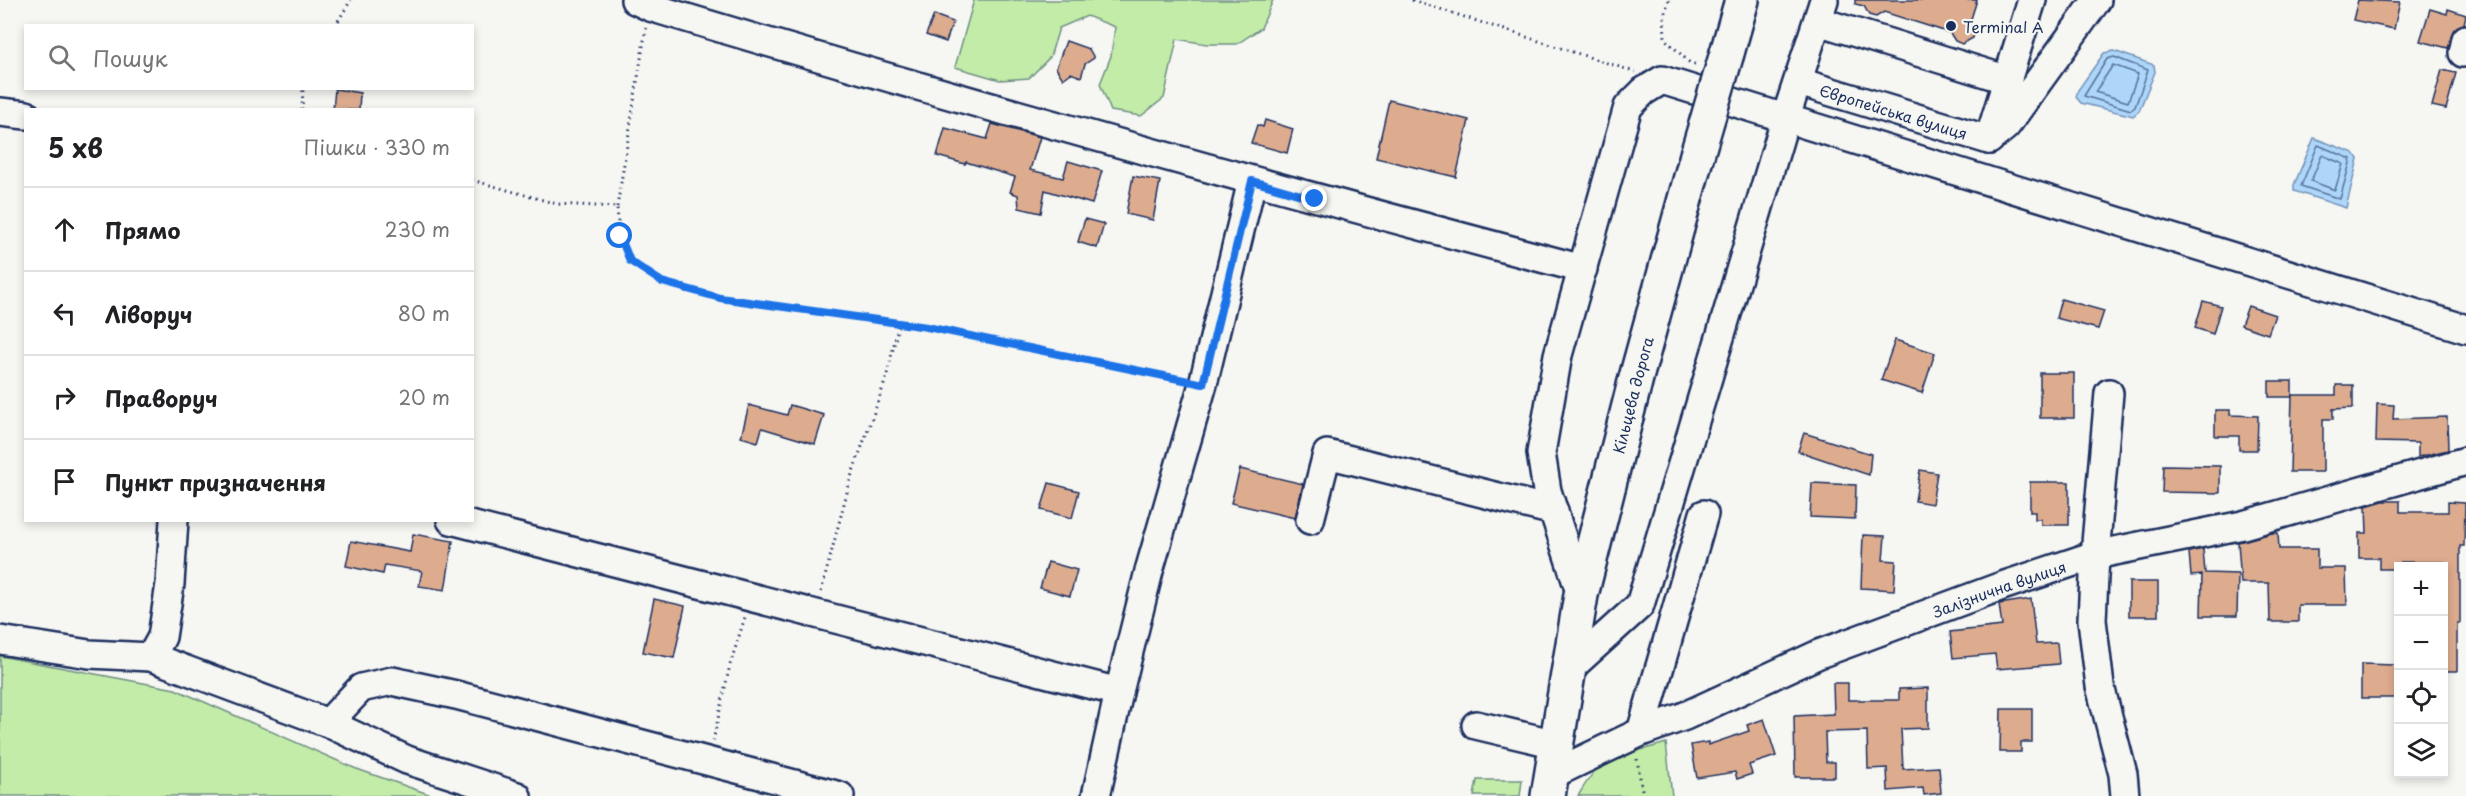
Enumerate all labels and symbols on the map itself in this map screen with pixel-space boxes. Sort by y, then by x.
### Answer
place label: Terminal A [1963,15,2043,38]
marker: Terminal A [1944,19,1958,33]
street label: Європейська вулиця [1817,78,1970,144]
route end [1301,185,1327,211]
route start [606,222,632,248]
street label: Кільцева дорога [1606,333,1659,456]
street label: Залізнична вулиця [1928,554,2069,623]

